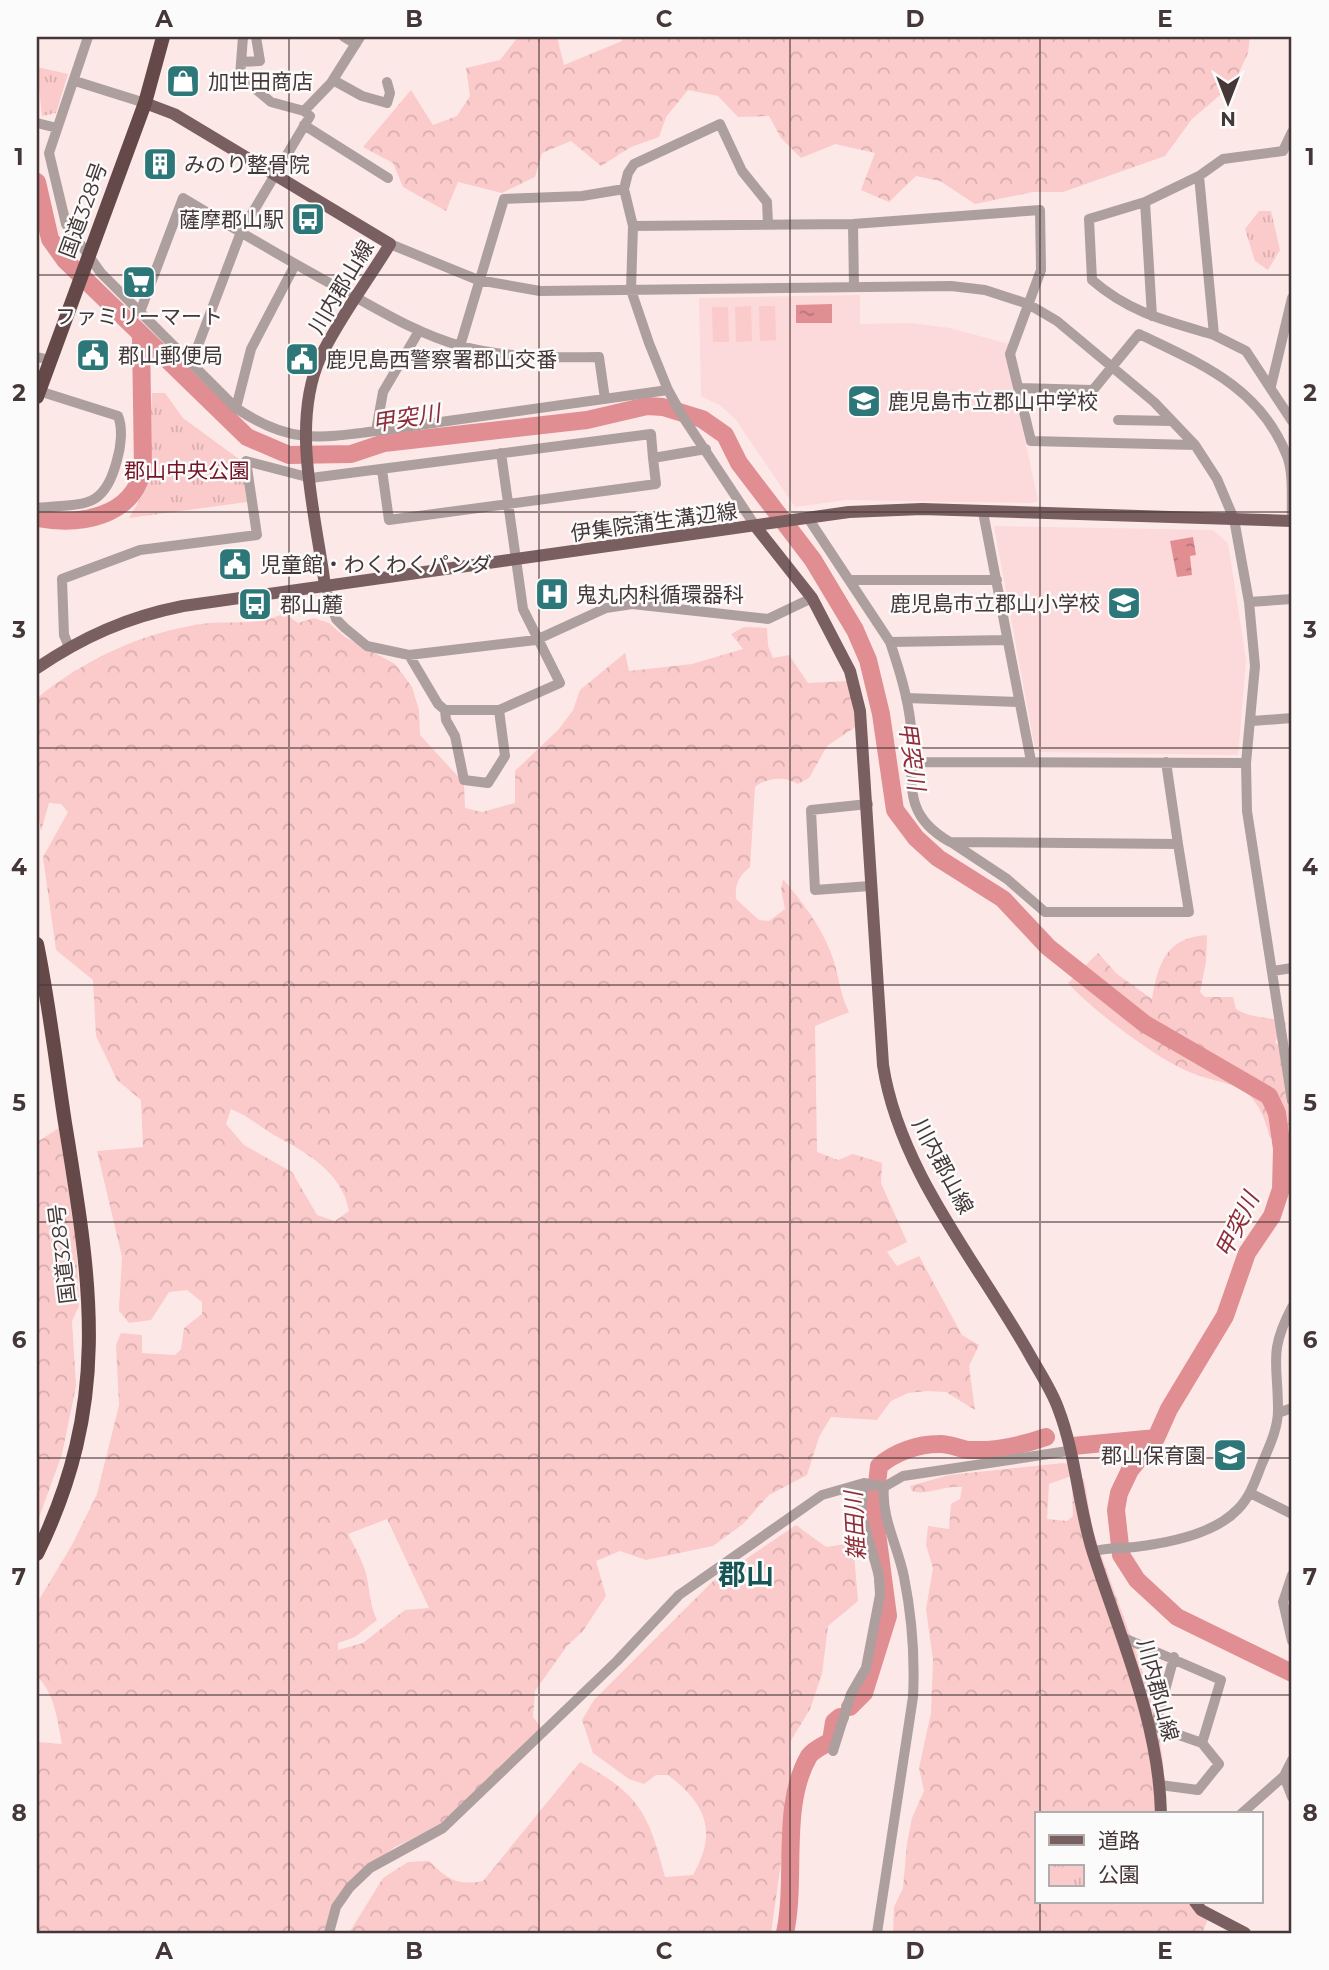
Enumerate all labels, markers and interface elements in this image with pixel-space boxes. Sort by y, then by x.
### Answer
text: A [154,5,173,33]
text: B [405,5,423,33]
text: C [656,5,673,33]
text: D [906,5,925,33]
text: E [1157,5,1173,33]
shop icon: 加世田商店 [164,62,202,100]
north arrow [1192,66,1262,136]
place label: 加世田商店 [208,69,313,94]
text: N [1220,107,1236,130]
text: 1 [14,143,24,171]
text: 1 [1305,143,1315,171]
building icon: みのり整骨院 [141,145,179,183]
place label: みのり整骨院 [184,152,310,177]
street label: 国道328号 [54,159,112,261]
bus stop icon: 薩摩郡山駅 [289,200,327,238]
place label: 薩摩郡山駅 [179,207,284,232]
street label: 川内郡山線 [303,236,379,338]
supermarket icon: ファミリーマート [120,263,158,301]
place label: ファミリーマート [55,304,223,329]
public building icon: 郡山郵便局 [74,336,112,374]
public building icon: 鹿児島西警察署郡山交番 [283,340,321,378]
place label: 郡山郵便局 [118,343,223,368]
place label: 鹿児島西警察署郡山交番 [326,347,557,372]
text: 2 [12,379,26,407]
text: 2 [1303,379,1317,407]
school or university icon: 鹿児島市立郡山中学校 [845,382,883,420]
place label: 鹿児島市立郡山中学校 [888,389,1098,414]
water label: 甲突川 [370,398,445,437]
park label: 郡山中央公園 [124,458,250,483]
street label: 伊集院蒲生溝辺線 [569,498,739,546]
public building icon: 児童館・わくわくパンダ [216,545,254,583]
place label: 児童館・わくわくパンダ [260,552,492,577]
hospital icon: 鬼丸内科循環器科 [533,575,571,613]
place label: 鬼丸内科循環器科 [576,582,744,607]
school or university icon: 鹿児島市立郡山小学校 [1105,584,1143,622]
bus stop icon: 郡山麓 [236,585,274,623]
place label: 鹿児島市立郡山小学校 [890,591,1100,616]
place label: 郡山麓 [280,592,343,617]
text: 3 [11,616,26,644]
text: 3 [1302,616,1317,644]
water label: 甲突川 [893,720,931,795]
text: 4 [11,853,27,881]
text: 4 [1302,853,1318,881]
text: 5 [12,1089,26,1117]
text: 5 [1303,1089,1317,1117]
street label: 川内郡山線 [907,1114,979,1218]
water label: 甲突川 [1209,1185,1266,1262]
street label: 国道328号 [43,1203,81,1305]
text: 6 [12,1326,27,1354]
text: 6 [1303,1326,1318,1354]
school or university icon: 郡山保育園 [1211,1436,1249,1474]
place label: 郡山保育園 [1101,1443,1206,1468]
water label: 雑田川 [839,1488,871,1561]
district label: 郡山 [718,1557,774,1591]
text: 7 [12,1563,26,1591]
text: 7 [1303,1563,1317,1591]
street label: 川内郡山線 [1132,1636,1184,1744]
text: 8 [11,1799,27,1827]
text: 8 [1302,1799,1318,1827]
legend [1035,1812,1262,1904]
text: 道路 [1098,1828,1140,1853]
text: 公園 [1098,1862,1140,1887]
text: A [154,1937,173,1965]
text: B [405,1937,423,1965]
text: C [656,1937,673,1965]
text: D [906,1937,925,1965]
text: E [1157,1937,1173,1965]

